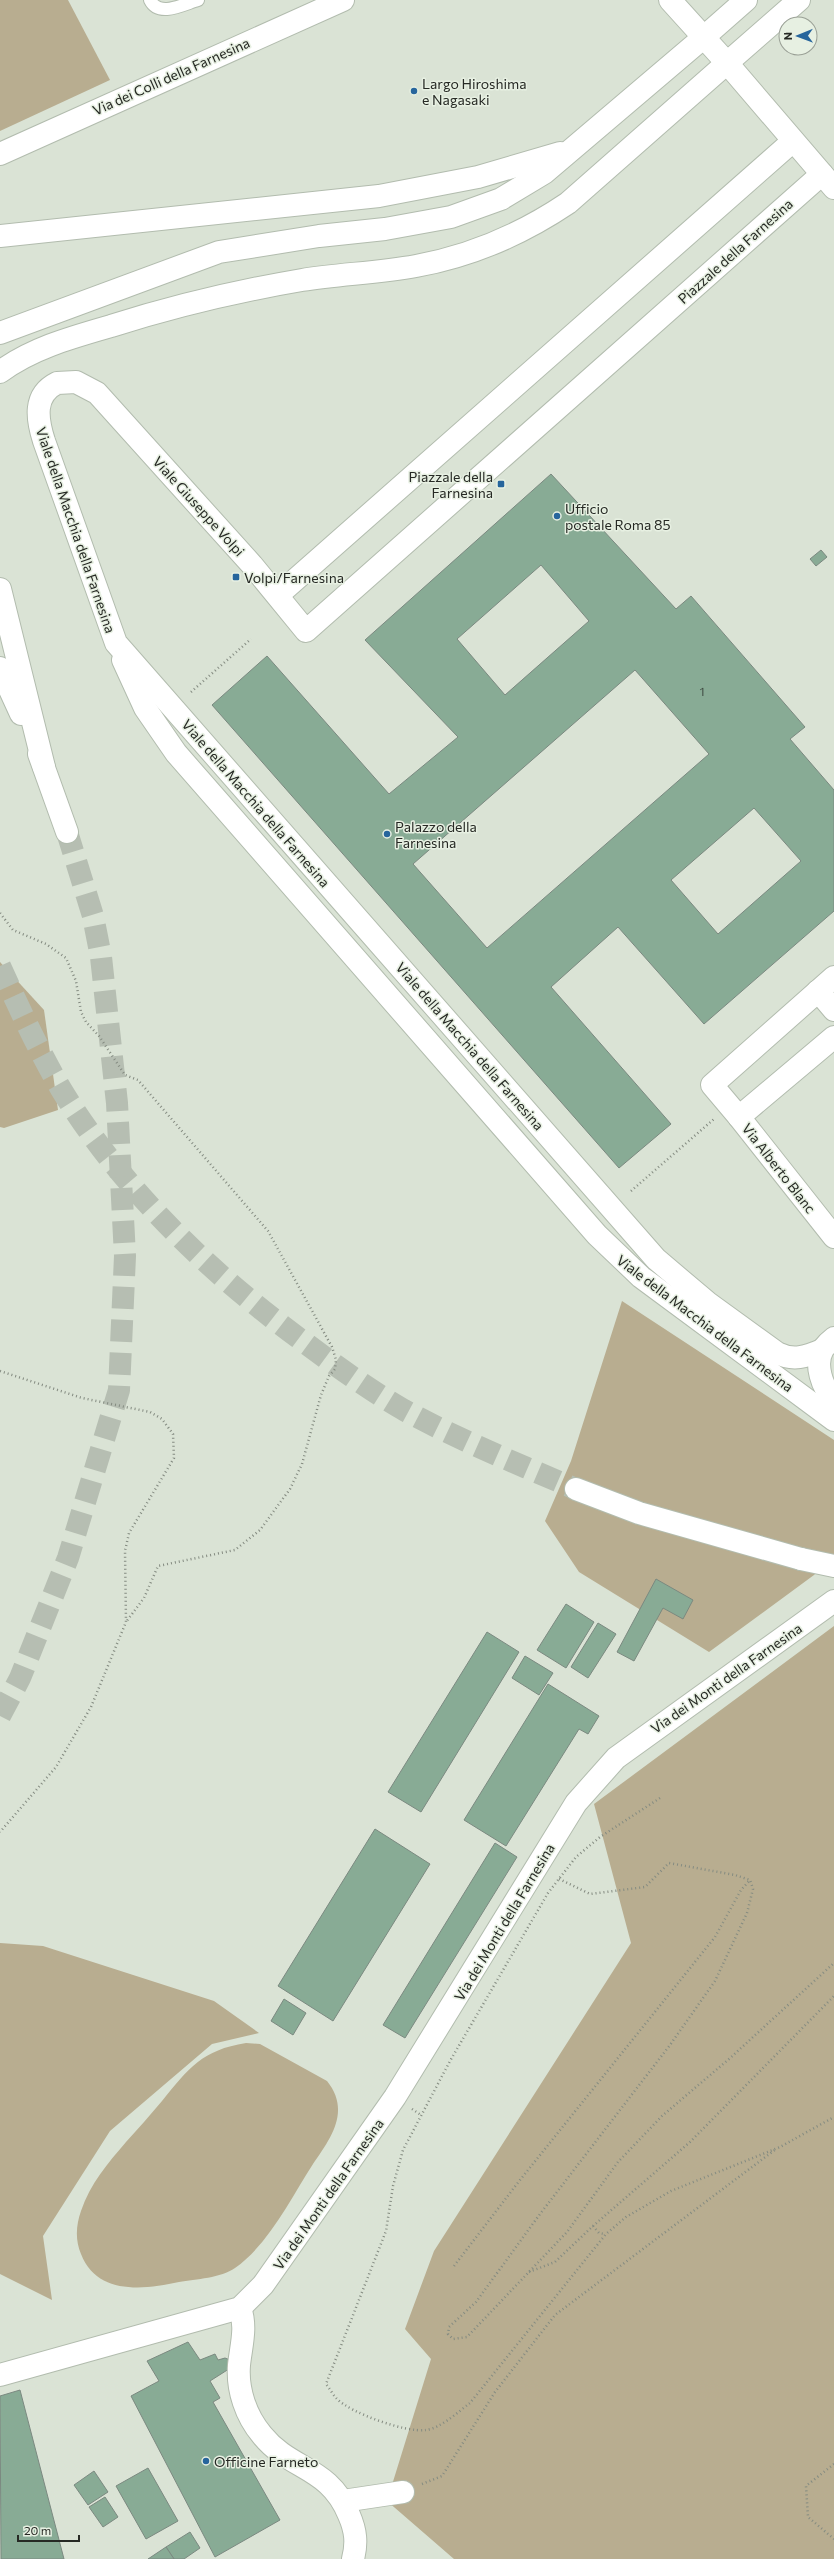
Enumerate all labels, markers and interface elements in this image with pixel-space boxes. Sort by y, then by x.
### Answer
north arrow [778,16,818,56]
text: N [781,32,794,40]
street label: Via dei Colli della Farnesina [90,34,252,118]
place label: Largo Hiroshima e Nagasaki [422,75,527,108]
marker: Largo Hiroshima e Nagasaki [409,86,419,96]
street label: Piazzale della Farnesina [674,195,796,307]
street label: Viale della Macchia della Farnesina [33,425,119,635]
street label: Viale Giuseppe Volpi [150,453,248,559]
place label: Piazzale della Farnesina [409,468,493,501]
marker: Piazzale della Farnesina [496,479,506,489]
place label: Ufficio postale Roma 85 [565,500,671,533]
marker: Ufficio postale Roma 85 [552,511,562,521]
place label: Volpi/Farnesina [244,569,344,586]
marker: Volpi/Farnesina [231,572,241,582]
house number: 1 [699,684,705,698]
street label: Viale della Macchia della Farnesina [178,716,334,890]
place label: Palazzo della Farnesina [395,818,477,851]
marker: Palazzo della Farnesina [382,829,392,839]
street label: Viale della Macchia della Farnesina [392,959,548,1133]
street label: Via Alberto Blanc [739,1120,819,1216]
street label: Viale della Macchia della Farnesina [613,1251,797,1395]
street label: Via dei Monti della Farnesina [647,1619,805,1737]
street label: Via dei Monti della Farnesina [450,1840,558,2004]
street label: Via dei Monti della Farnesina [269,2115,387,2273]
place label: Officine Farneto [214,2453,318,2470]
marker: Officine Farneto [201,2456,211,2466]
scale bar [18,2517,79,2543]
text: 20 m [24,2523,51,2537]

